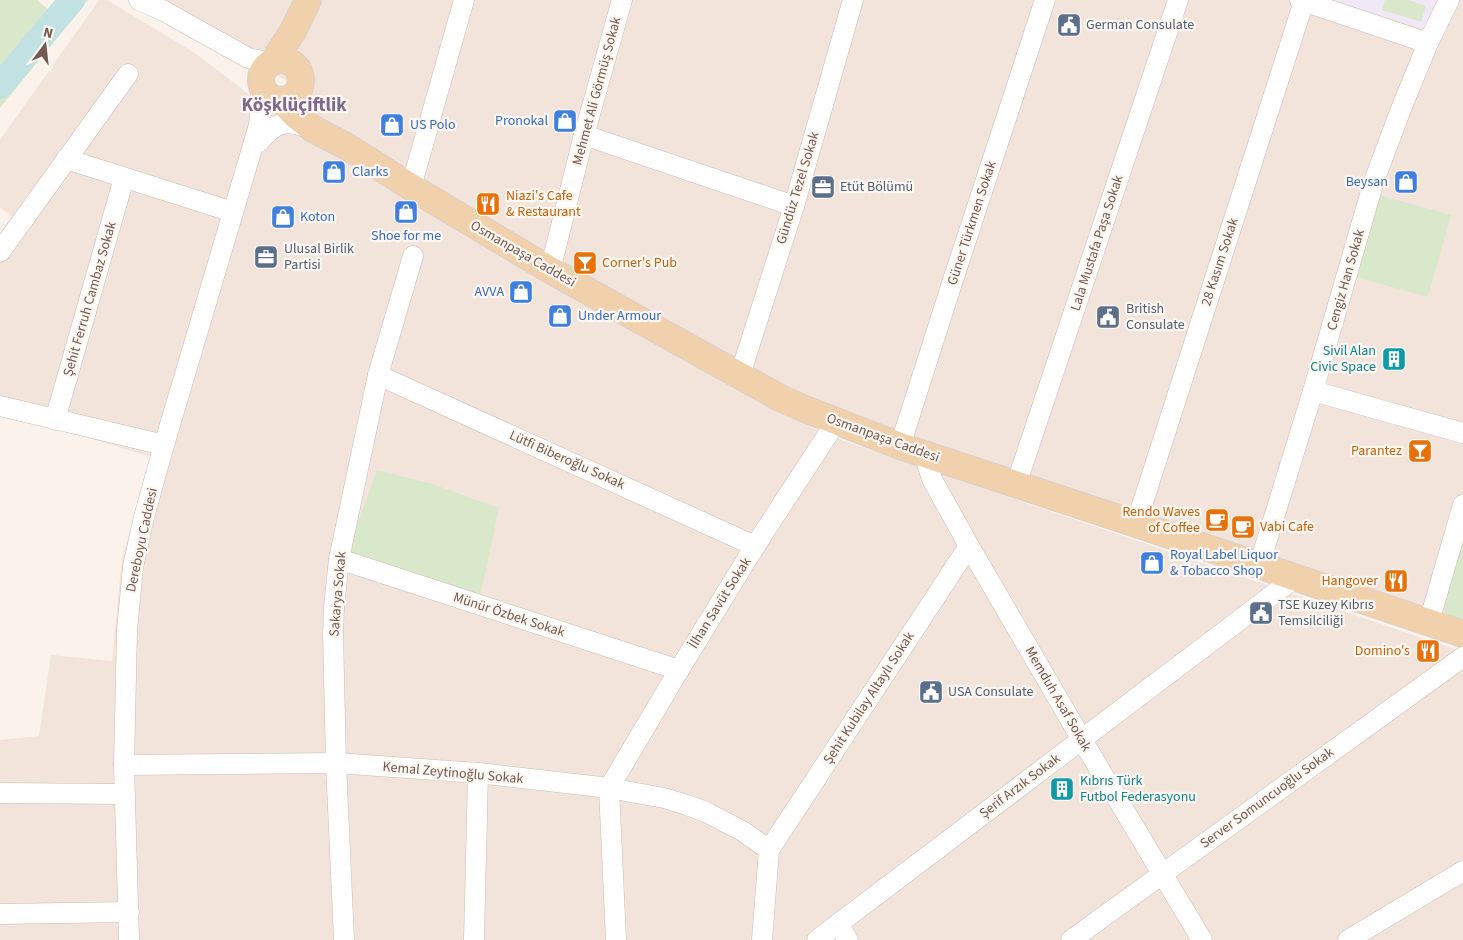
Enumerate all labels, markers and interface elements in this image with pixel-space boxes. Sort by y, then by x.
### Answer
public building icon: German Consulate [1056,12,1082,38]
street label: Mehmet Ali Görmüş Sokak [568,15,626,167]
place label: German Consulate [1086,15,1194,35]
north arrow [20,20,70,70]
text: N [41,23,55,44]
district label: Köşklüçiftlik [241,92,347,119]
shop icon: Pronokal [552,108,578,134]
place label: Pronokal [495,111,548,131]
shop icon: US Polo [379,112,405,138]
place label: US Polo [410,115,456,135]
street label: Gündüz Tezel Sokak [771,129,825,247]
street label: Güner Türkmen Sokak [942,158,1002,288]
shop icon: Clarks [321,159,347,185]
place label: Clarks [352,162,388,182]
shop icon: Beysan [1393,169,1419,195]
street label: Lala Mustafa Paşa Sokak [1066,172,1128,314]
place label: Beysan [1346,172,1388,192]
office icon: Etüt Bölümü [810,174,836,200]
place label: Etüt Bölümü [840,177,913,197]
place label: Niazi's Cafe & Restaurant [506,186,581,222]
restaurant icon: Niazi's Cafe & Restaurant [475,191,501,217]
shop icon: Shoe for me [393,199,419,225]
shop icon: Koton [270,204,296,230]
place label: Koton [300,207,335,227]
street label: 28 Kasım Sokak [1196,215,1244,309]
street label: Osmanpaşa Caddesi [467,216,579,292]
street label: Şehit Ferruh Cambaz Sokak [58,219,122,379]
place label: Shoe for me [371,226,441,246]
street label: Cengiz Han Sokak [1322,227,1370,333]
place label: Ulusal Birlik Partisi [284,239,354,275]
office icon: Ulusal Birlik Partisi [253,244,279,270]
bar icon: Corner's Pub [572,250,598,276]
place label: Corner's Pub [602,253,677,273]
shop icon: AVVA [508,279,534,305]
place label: AVVA [475,282,504,302]
place label: British Consulate [1126,299,1185,335]
shop icon: Under Armour [547,303,573,329]
public building icon: British Consulate [1095,304,1121,330]
place label: Under Armour [578,306,661,326]
place label: Sivil Alan Civic Space [1310,341,1376,377]
building icon: Sivil Alan Civic Space [1381,346,1407,372]
street label: Osmanpaşa Caddesi [824,408,942,468]
street label: Lütfi Biberoğlu Sokak [506,425,628,495]
bar icon: Parantez [1407,438,1433,464]
place label: Parantez [1351,441,1402,461]
street label: Dereboyu Caddesi [121,486,163,594]
place label: Rendo Waves of Coffee [1122,502,1200,538]
cafe icon: Rendo Waves of Coffee [1204,507,1230,533]
cafe icon: Vabi Cafe [1230,514,1256,540]
place label: Vabi Cafe [1260,517,1314,537]
place label: Royal Label Liquor & Tobacco Shop [1170,545,1278,581]
street label: Sakarya Sokak [324,550,352,637]
shop icon: Royal Label Liquor & Tobacco Shop [1139,550,1165,576]
street label: İlhan Savüt Sokak [684,553,756,653]
restaurant icon: Hangover [1383,568,1409,594]
place label: Hangover [1321,571,1378,591]
street label: Münür Özbek Sokak [451,588,567,642]
place label: TSE Kuzey Kıbrıs Temsilciliği [1278,595,1374,631]
public building icon: TSE Kuzey Kıbrıs Temsilciliği [1248,600,1274,626]
street label: Şehit Kubilay Altaylı Sokak [819,628,920,768]
restaurant icon: Domino's [1415,638,1441,664]
place label: Domino's [1355,641,1410,661]
street label: Memduh Asaf Sokak [1020,643,1096,755]
public building icon: USA Consulate [918,679,944,705]
place label: USA Consulate [948,682,1033,702]
street label: Server Somuncuoğlu Sokak [1196,743,1338,853]
street label: Şerif Arzık Sokak [975,749,1065,823]
street label: Kemal Zeytinoğlu Sokak [382,757,524,789]
place label: Kıbrıs Türk Futbol Federasyonu [1080,771,1196,807]
building icon: Kıbrıs Türk Futbol Federasyonu [1049,776,1075,802]

